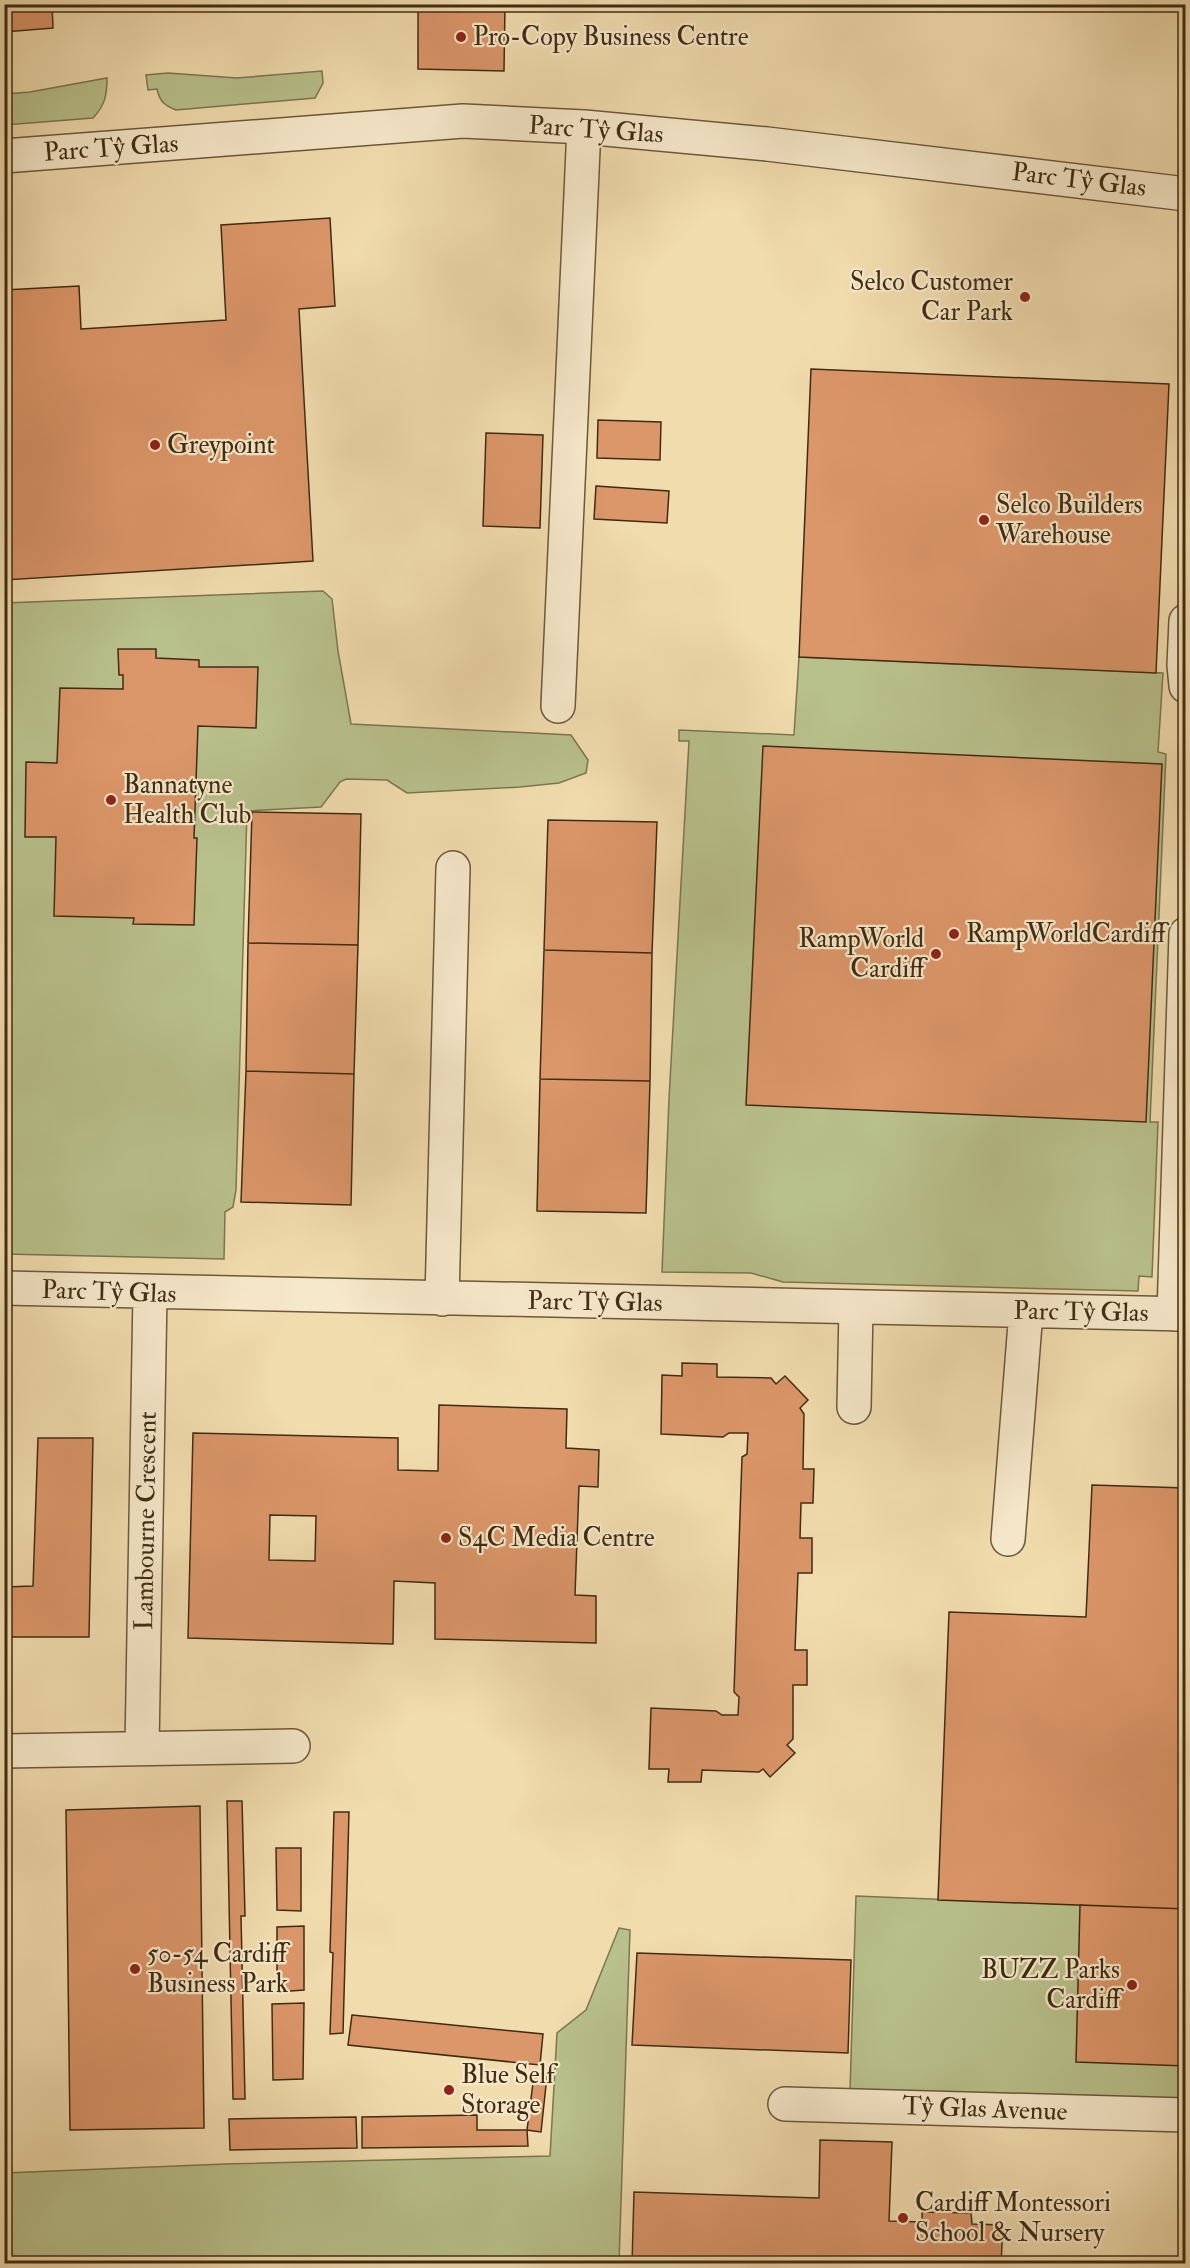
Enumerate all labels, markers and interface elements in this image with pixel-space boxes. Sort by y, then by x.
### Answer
place label: Pro-Copy Business Centre [473,21,749,54]
marker: Pro-Copy Business Centre [454,30,468,44]
street label: Parc Tŷ Glas [527,109,665,151]
street label: Parc Tŷ Glas [42,127,180,169]
street label: Parc Tŷ Glas [1010,156,1148,204]
place label: Selco Customer Car Park [850,266,1014,328]
marker: Selco Customer Car Park [1018,290,1032,304]
place label: Greypoint [167,429,275,462]
marker: Greypoint [148,438,162,452]
place label: Selco Builders Warehouse [995,489,1143,551]
marker: Selco Builders Warehouse [977,513,991,527]
place label: Bannatyne Health Club [123,769,251,831]
marker: Bannatyne Health Club [104,793,118,807]
place label: RampWorldCardiff [966,918,1170,951]
place label: RampWorld Cardiff [798,923,928,985]
marker: RampWorldCardiff [947,927,961,941]
marker: RampWorld Cardiff [929,947,943,961]
street label: Parc Tŷ Glas [41,1274,177,1310]
street label: Parc Tŷ Glas [527,1285,663,1319]
street label: Parc Tŷ Glas [1013,1295,1149,1329]
street label: Lambourne Crescent [128,1411,164,1631]
place label: S4C Media Centre [458,1522,655,1554]
marker: S4C Media Centre [439,1531,453,1545]
place label: 50-54 Cardiff Business Park [147,1938,291,2000]
place label: BUZZ Parks Cardiff [981,1954,1124,2016]
marker: 50-54 Cardiff Business Park [128,1962,142,1976]
marker: BUZZ Parks Cardiff [1125,1978,1139,1992]
place label: Blue Self Storage [461,2059,558,2121]
marker: Blue Self Storage [442,2083,456,2097]
street label: Tŷ Glas Avenue [902,2090,1068,2128]
place label: Cardiff Montessori School & Nursery [915,2187,1111,2249]
marker: Cardiff Montessori School & Nursery [896,2211,910,2225]

